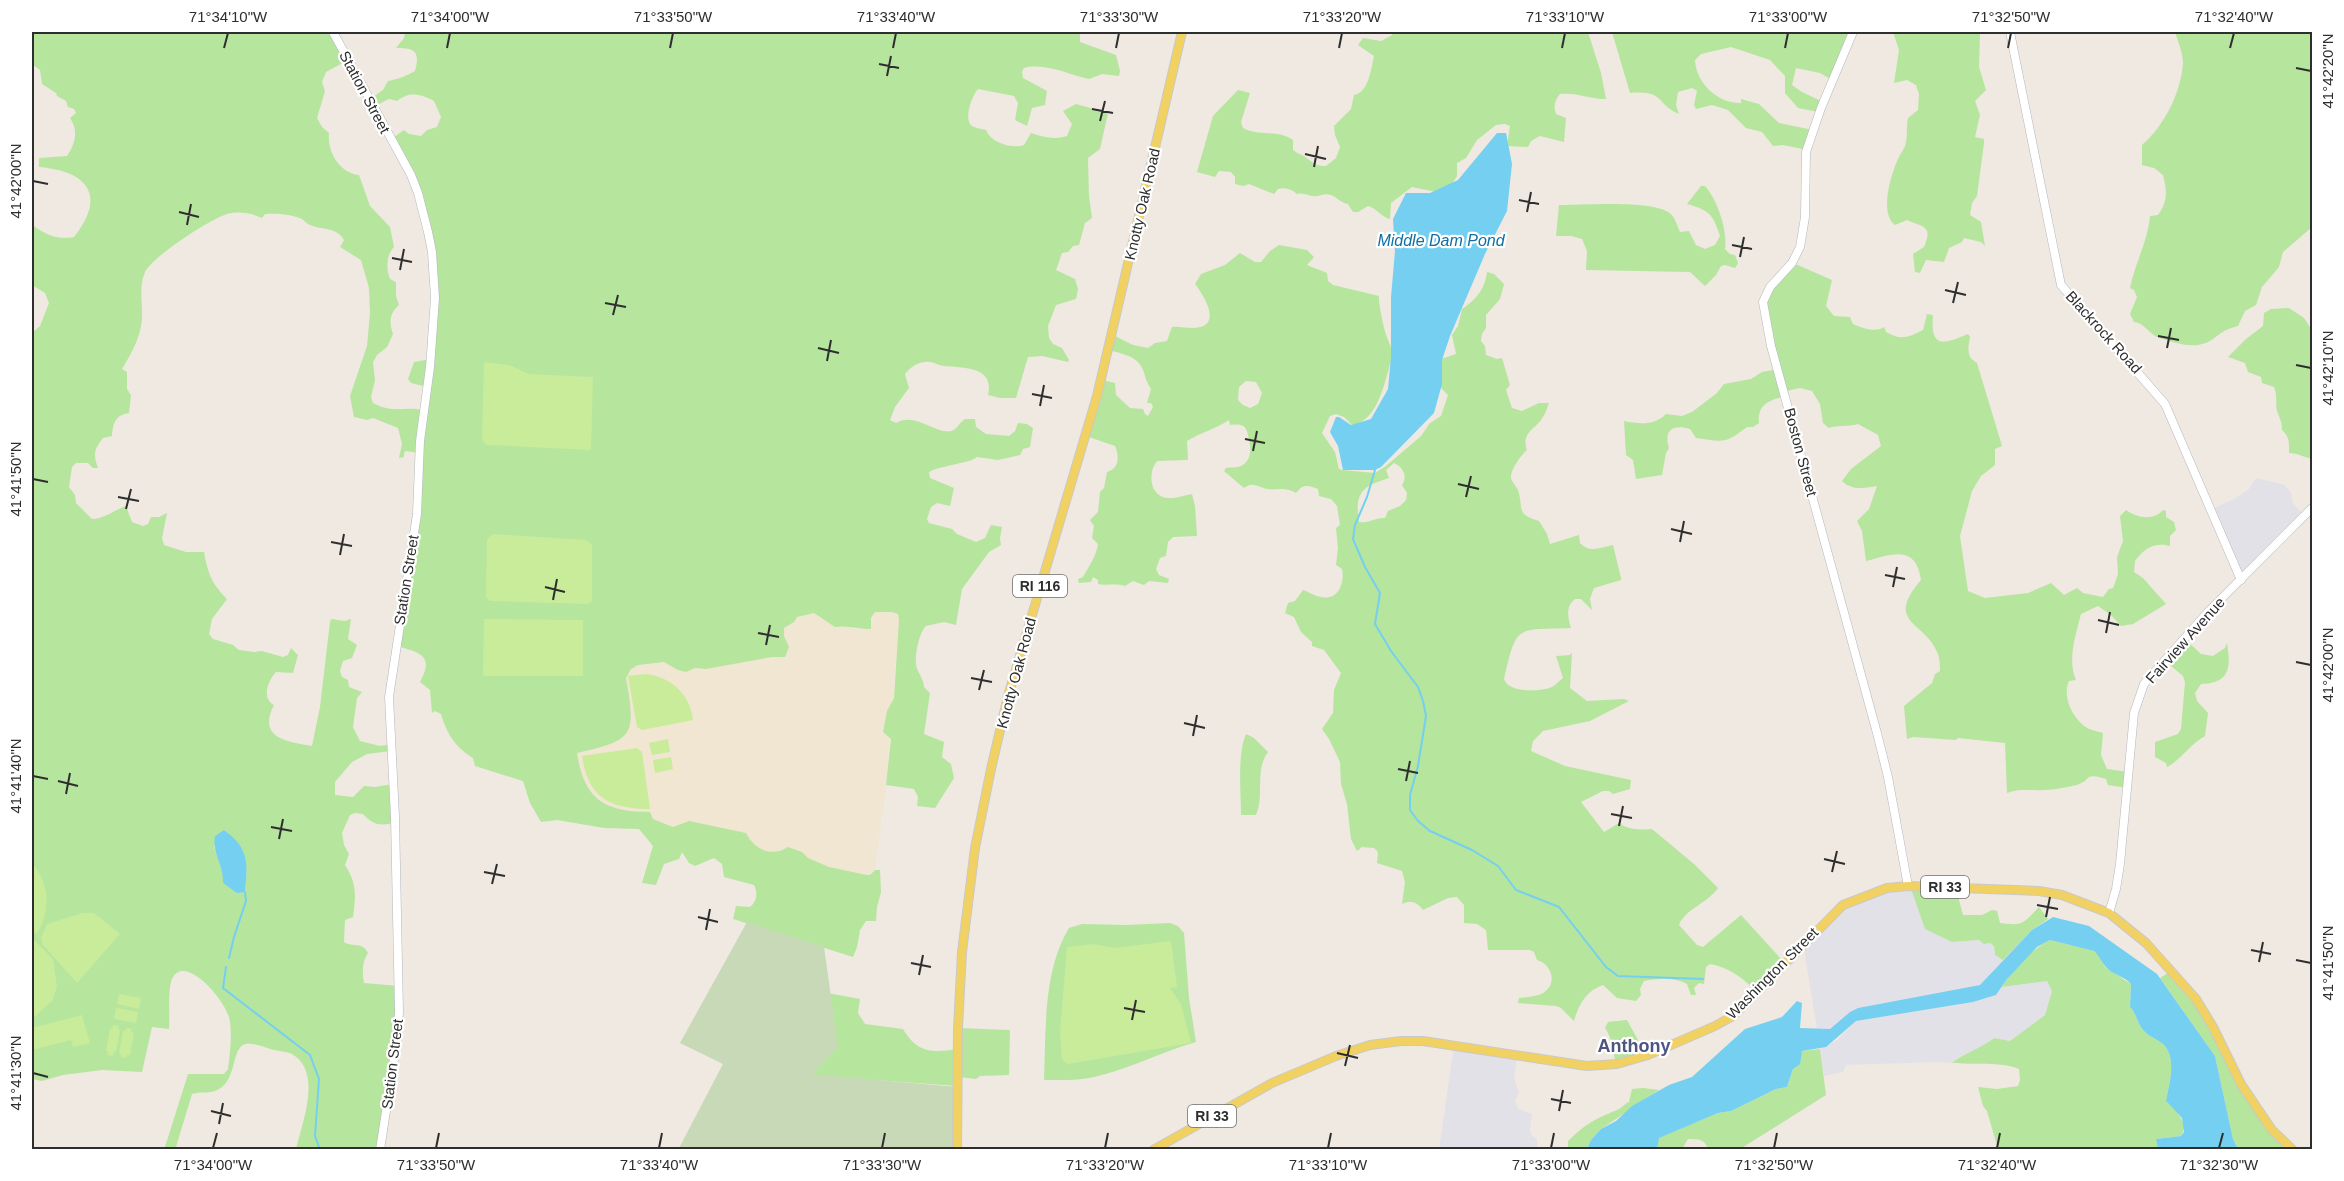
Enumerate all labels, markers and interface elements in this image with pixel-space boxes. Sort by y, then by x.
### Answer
text: 71°34'10"W [189,8,268,25]
text: 71°34'00"W [411,8,490,25]
text: 71°33'50"W [634,8,713,25]
text: 71°33'40"W [857,8,936,25]
text: 71°33'30"W [1080,8,1159,25]
text: 71°33'20"W [1303,8,1382,25]
text: 71°33'10"W [1526,8,1605,25]
text: 71°33'00"W [1749,8,1828,25]
text: 71°32'50"W [1972,8,2051,25]
text: 71°32'40"W [2195,8,2274,25]
text: 41°42'20"N [2319,33,2336,109]
street label: Station Street [336,48,394,137]
text: 41°42'00"N [7,143,24,219]
street label: Knotty Oak Road [1121,146,1163,262]
water label: Middle Dam Pond [1377,232,1506,249]
street label: Blackrock Road [2063,287,2145,377]
text: 41°42'10"N [2319,330,2336,406]
street label: Boston Street [1781,406,1821,499]
text: 41°41'50"N [7,441,24,517]
street label: Station Street [390,533,422,626]
road number: RI 116 [1013,575,1067,597]
street label: Fairview Avenue [2142,594,2228,686]
street label: Knotty Oak Road [993,616,1039,730]
text: 41°42'00"N [2319,627,2336,703]
text: 41°41'40"N [7,738,24,814]
road number: RI 33 [1921,876,1969,898]
street label: Washington Street [1723,923,1822,1022]
text: 41°41'50"N [2319,925,2336,1001]
street label: Station Street [378,1017,406,1110]
text: 41°41'30"N [7,1035,24,1111]
district label: Anthony [1598,1036,1670,1056]
road number: RI 33 [1188,1105,1236,1127]
text: 71°34'00"W [174,1156,253,1173]
text: 71°33'50"W [397,1156,476,1173]
text: 71°33'40"W [620,1156,699,1173]
text: 71°33'30"W [843,1156,922,1173]
text: 71°33'20"W [1066,1156,1145,1173]
text: 71°33'10"W [1289,1156,1368,1173]
text: 71°33'00"W [1512,1156,1591,1173]
text: 71°32'50"W [1735,1156,1814,1173]
text: 71°32'40"W [1958,1156,2037,1173]
text: 71°32'30"W [2180,1156,2259,1173]

